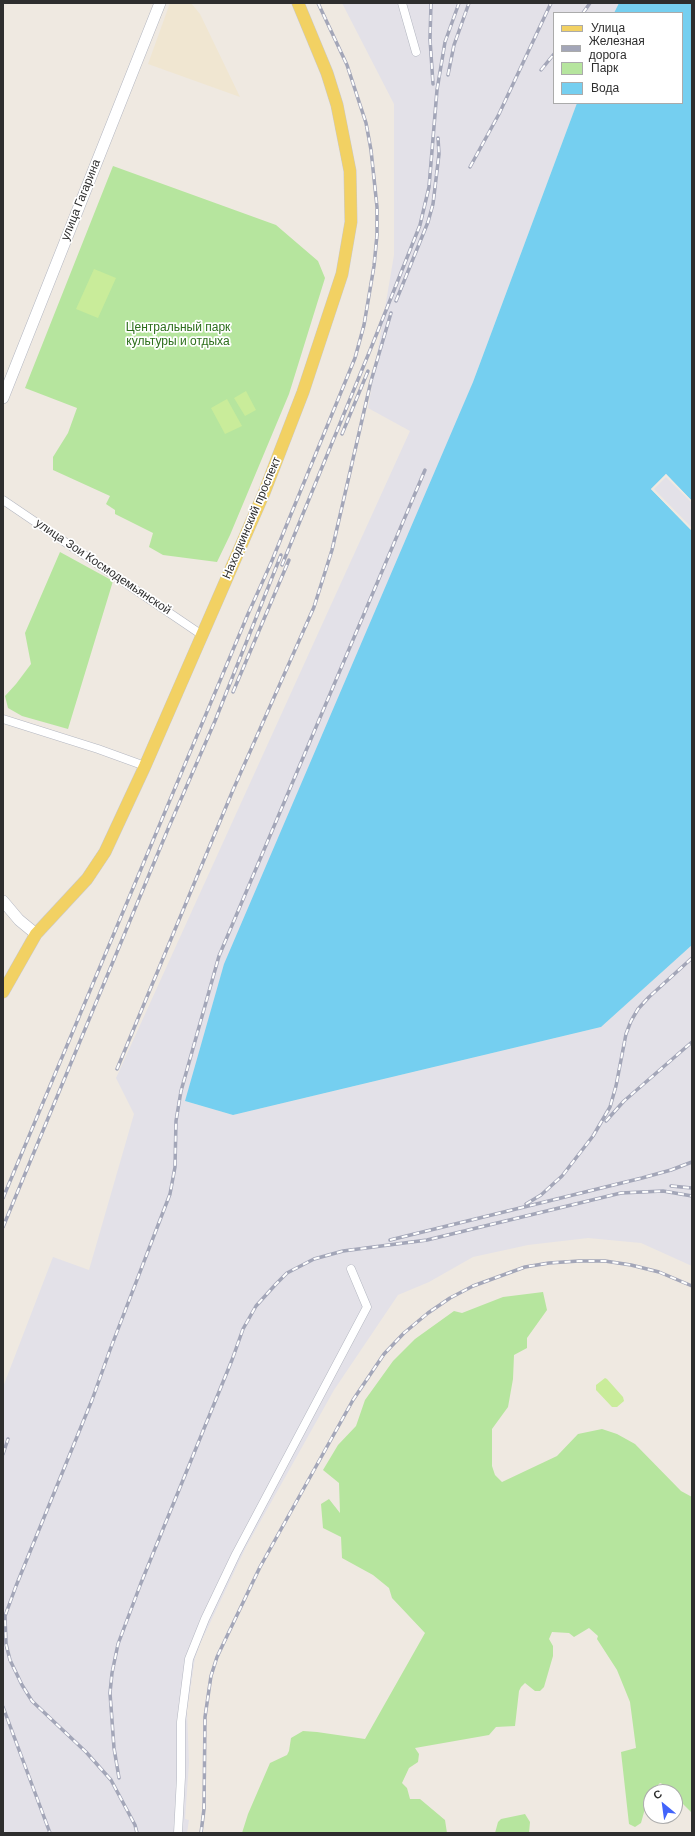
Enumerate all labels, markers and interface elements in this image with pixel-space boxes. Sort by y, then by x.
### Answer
legend [553,12,683,104]
text: Улица [591,21,625,35]
text: Железная дорога [589,34,645,62]
text: Парк [591,61,618,75]
text: Вода [591,81,619,95]
street label: улица Гагарина [58,157,104,243]
park label: Центральный парк культуры и отдыха [126,321,230,349]
street label: Находкинский проспект [220,455,284,581]
street label: улица Зои Космодемьянской [32,516,174,618]
north arrow [643,1784,683,1824]
text: С [651,1787,664,1802]

